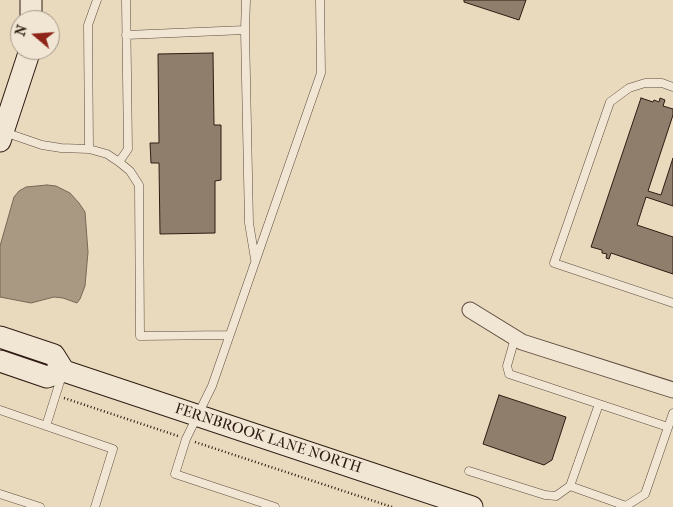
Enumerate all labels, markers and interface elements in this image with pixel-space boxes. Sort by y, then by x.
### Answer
north arrow [10,10,60,60]
text: N [11,23,31,38]
street label: FERNBROOK LANE NORTH [172,400,364,478]

